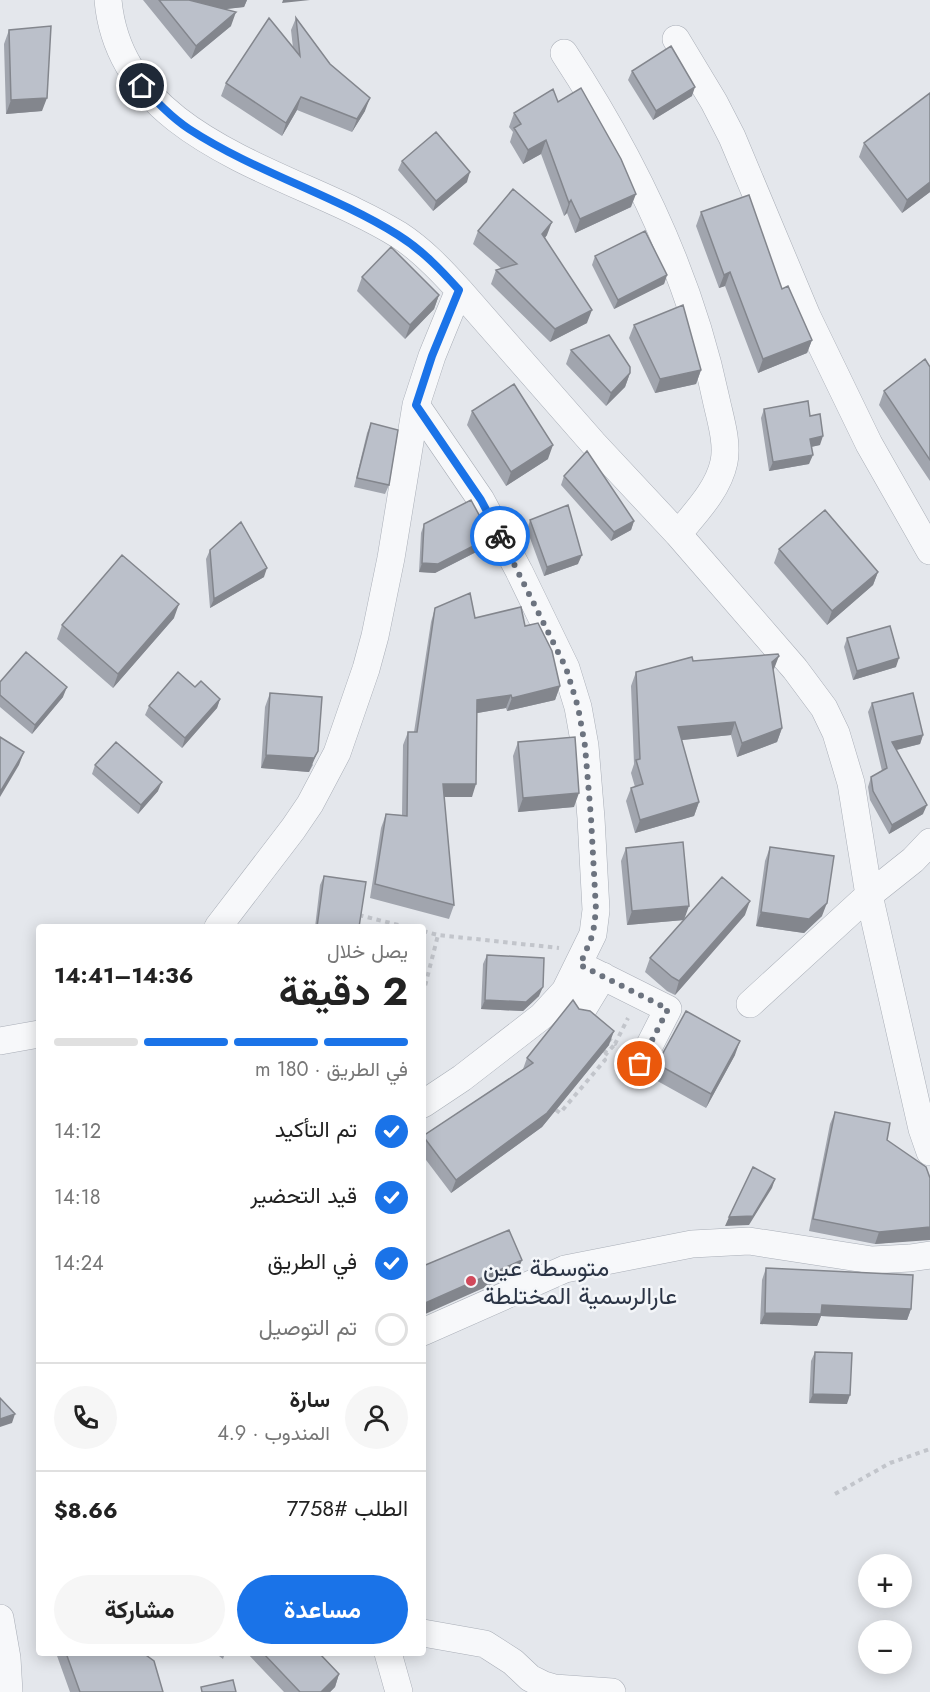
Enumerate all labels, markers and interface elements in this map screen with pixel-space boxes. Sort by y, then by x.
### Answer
pin [116,60,167,111]
icon: home [125,69,158,102]
courier [470,506,530,566]
icon: bike [484,520,517,553]
text: يصل خلال [327,937,408,966]
text: 14:36–14:41 [54,959,193,991]
text: 2 دقيقة [279,963,408,1020]
pin [614,1038,665,1089]
icon: bag [623,1047,656,1080]
text: في الطريق · 180 m [255,1055,408,1084]
text: تم التأكيد [275,1113,357,1145]
icon: check [375,1115,408,1148]
text: 14:12 [54,1117,101,1146]
text: قيد التحضير [250,1179,357,1211]
icon: check [375,1181,408,1214]
text: 14:18 [54,1183,101,1212]
text: في الطريق [267,1245,357,1277]
icon: check [375,1247,408,1280]
text: 14:24 [54,1249,104,1278]
place label: متوسطة عين عارالرسمية المختلطة [483,1250,677,1313]
marker: متوسطة عين عارالرسمية المختلطة [464,1274,478,1288]
text: تم التوصيل [259,1311,357,1343]
text: سارة [289,1383,330,1415]
button: phone [54,1386,117,1449]
button: person [345,1386,408,1449]
text: المندوب · 4.9 [217,1419,330,1448]
text: الطلب #7758 [287,1492,408,1524]
text: $8.66 [54,1494,118,1526]
map controls [858,1554,912,1674]
button: + [858,1554,912,1608]
button: مشاركة [54,1575,225,1644]
button: مساعدة [237,1575,408,1644]
button: − [858,1620,912,1674]

